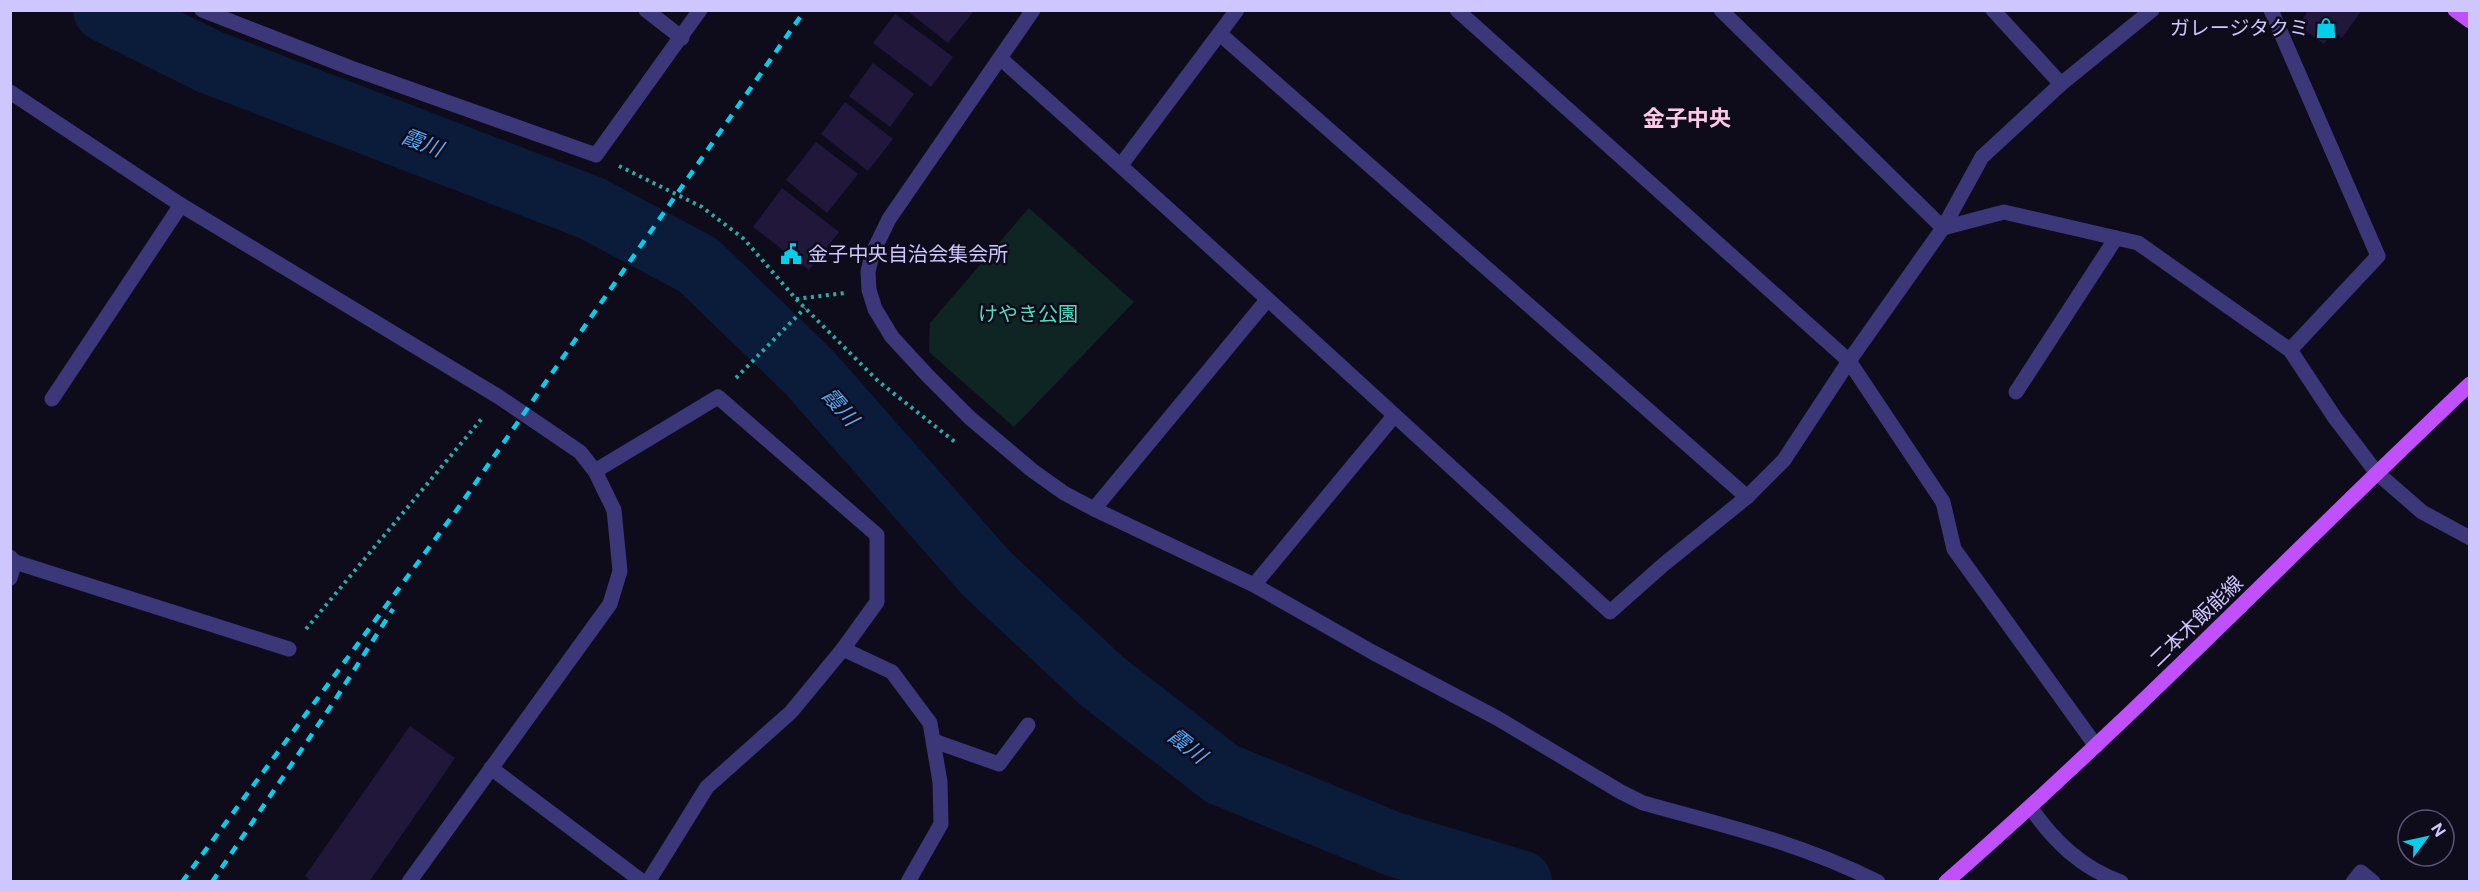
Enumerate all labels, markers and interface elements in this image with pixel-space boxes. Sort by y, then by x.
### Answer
place label: ガレージタクミ [2170,16,2309,40]
shop icon: ガレージタクミ [2314,16,2338,40]
district label: 金子中央 [1643,105,1731,131]
water label: 霞川 [398,123,448,162]
public building icon: 金子中央自治会集会所 [779,242,803,266]
place label: 金子中央自治会集会所 [808,242,1008,266]
park label: けやき公園 [978,302,1078,326]
water label: 霞川 [817,383,865,432]
street label: 二本木飯能線 [2145,571,2247,671]
water label: 霞川 [1163,723,1213,770]
north arrow [2396,808,2456,868]
text: N [2427,820,2450,841]

